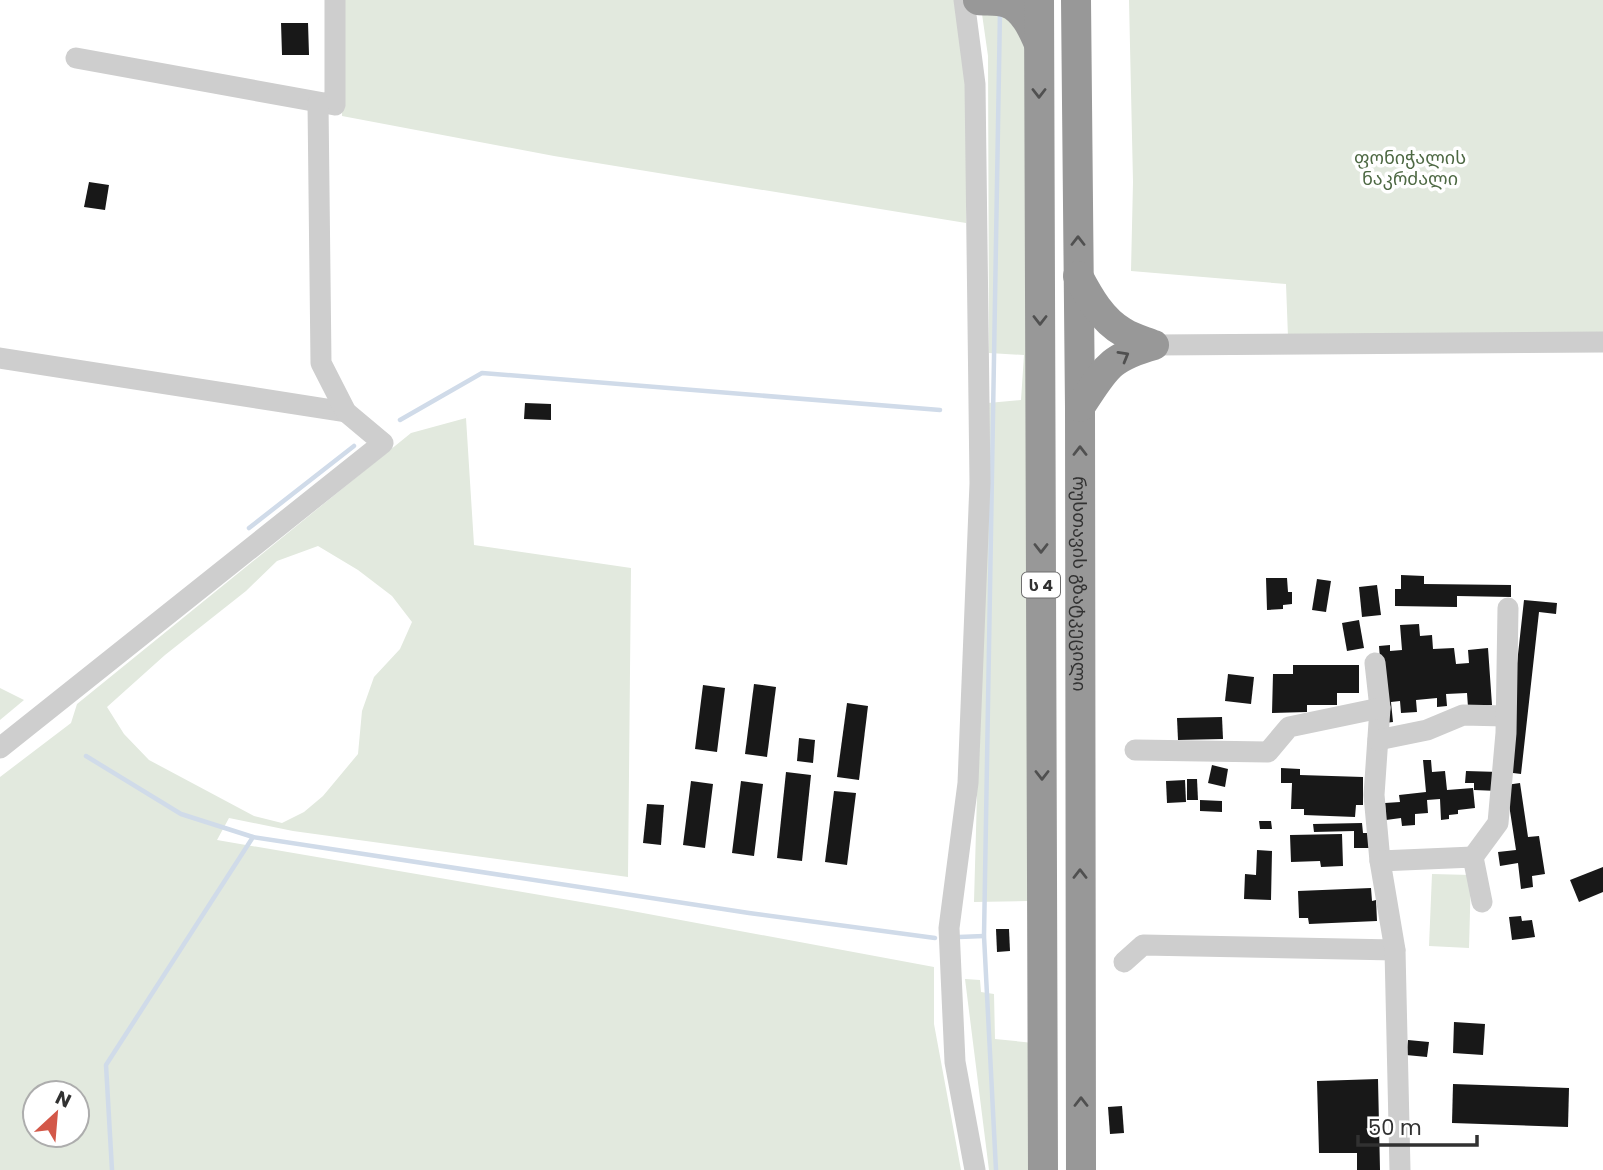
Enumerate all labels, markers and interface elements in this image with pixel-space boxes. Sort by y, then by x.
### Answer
one-way arrow [1031,88,1047,98]
park label: ფონიჭალის ნაკრძალი [1354,145,1466,191]
one-way arrow [1070,235,1086,246]
one-way arrow [1032,315,1048,326]
one-way arrow [1116,351,1129,364]
one-way arrow [1072,445,1088,456]
street label: რუსთავის გზატკეცილი [1068,476,1093,692]
one-way arrow [1033,543,1049,553]
road number: ს 4 [1022,572,1060,598]
one-way arrow [1034,770,1050,781]
one-way arrow [1072,869,1088,879]
north arrow [21,1079,91,1149]
text: N [51,1084,76,1114]
one-way arrow [1073,1096,1089,1107]
scale bar [1358,1104,1477,1148]
text: 50 m [1368,1113,1422,1142]

